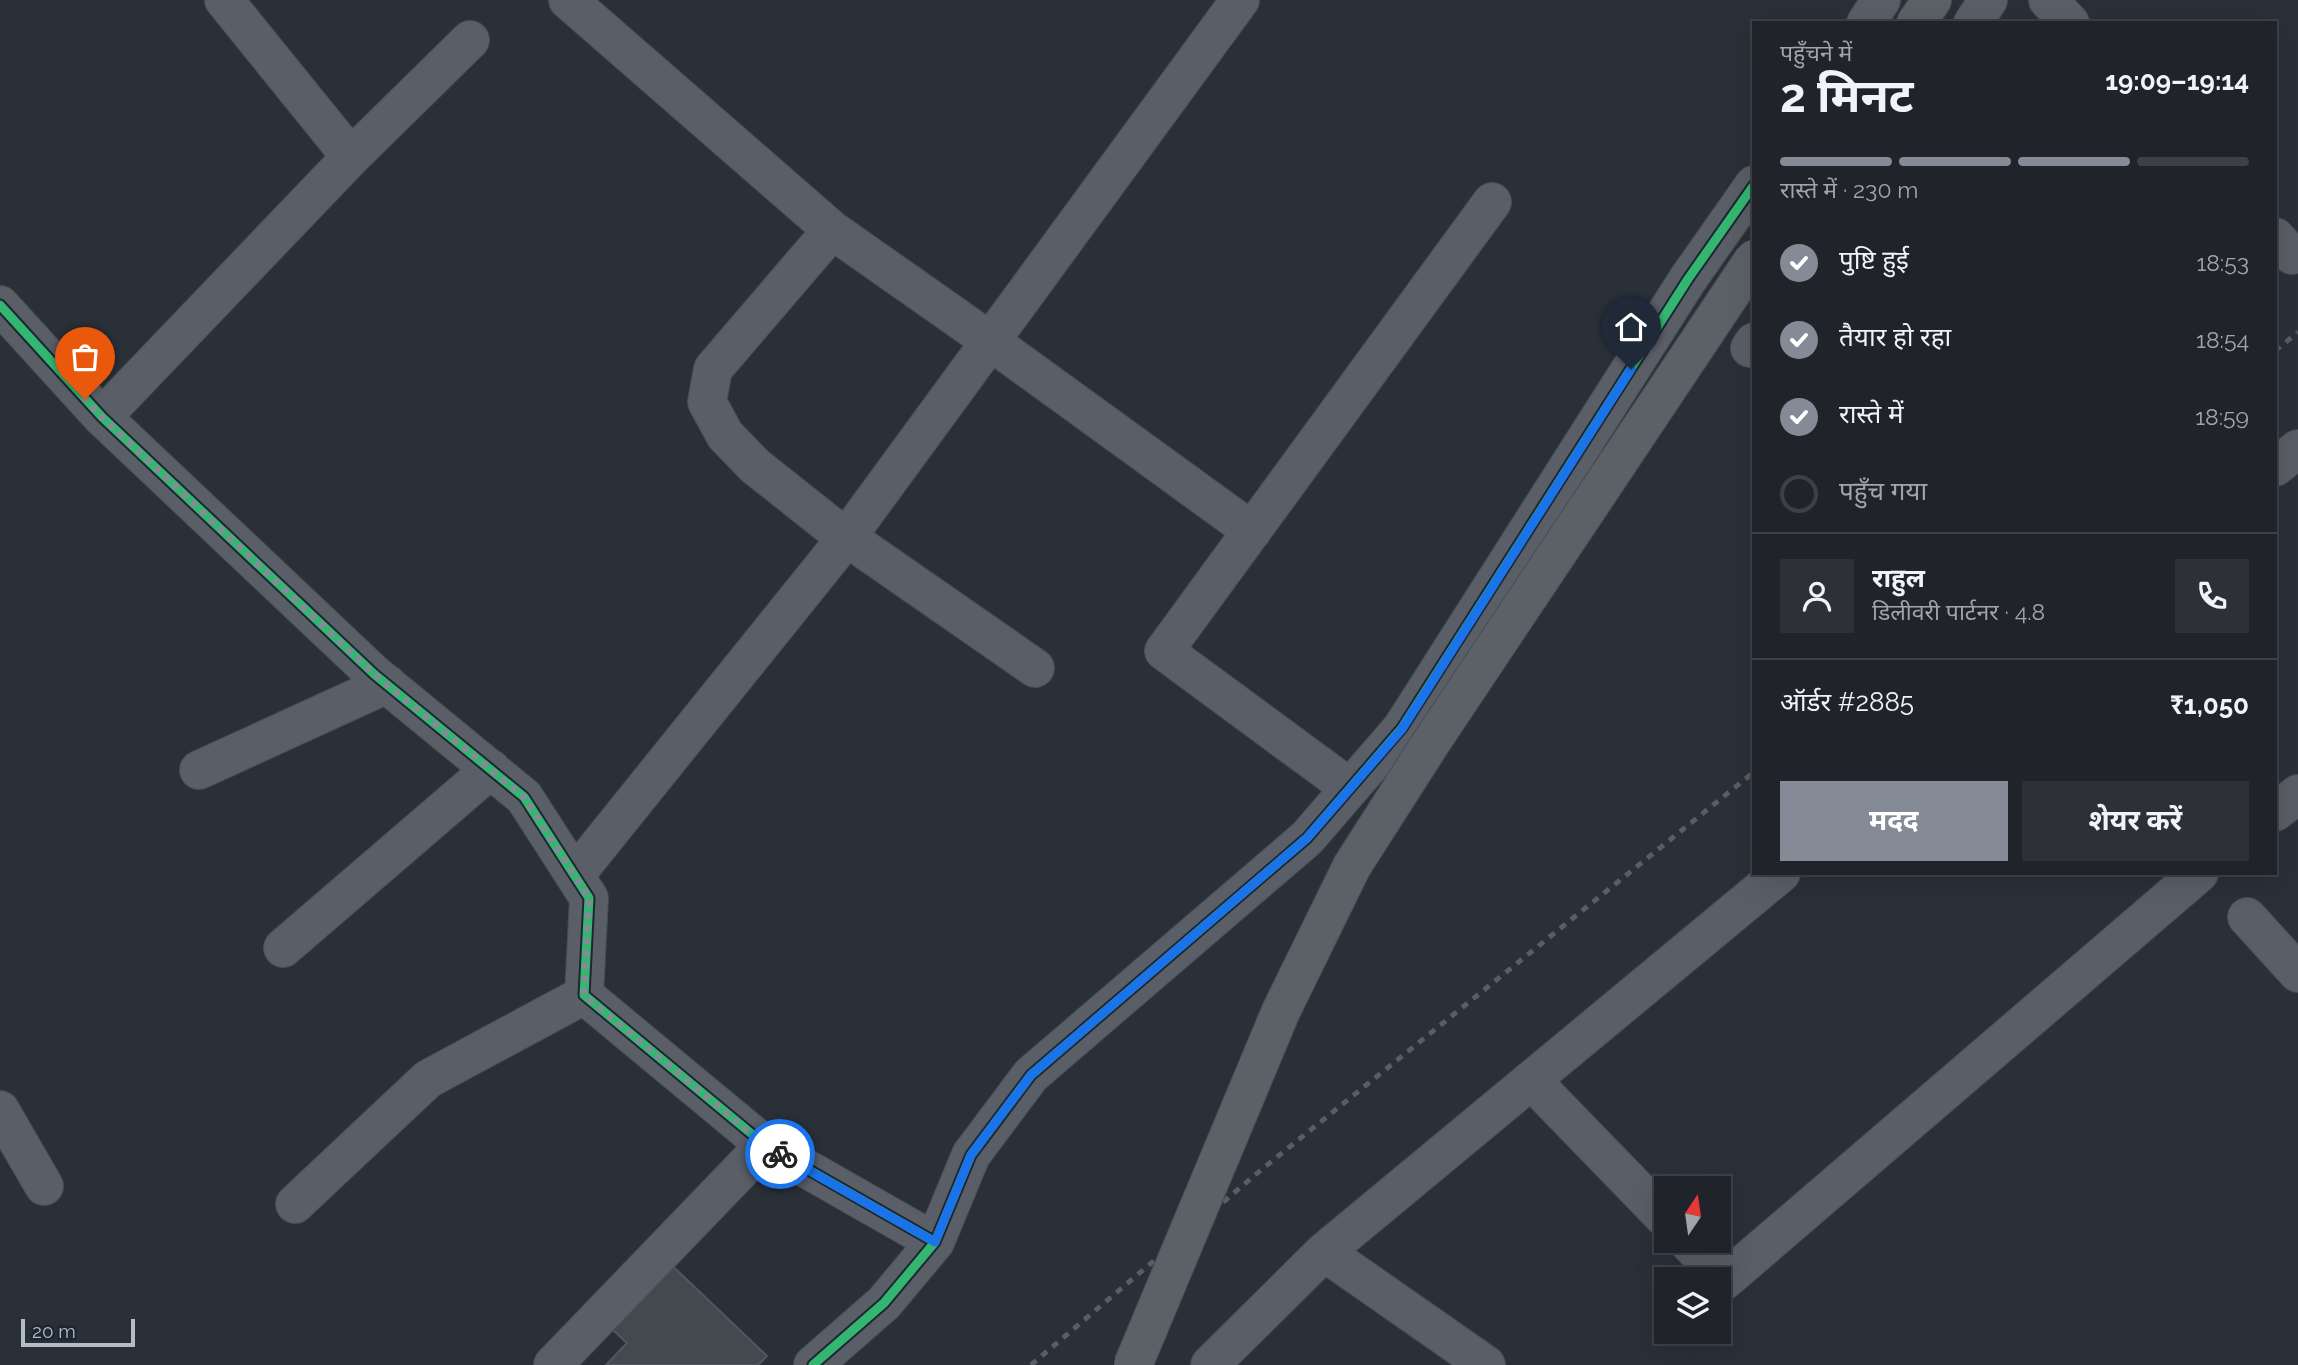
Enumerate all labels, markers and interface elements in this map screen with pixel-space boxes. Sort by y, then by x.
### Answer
text: पहुँचने में [1780,39,1852,66]
text: 19:09–19:14 [2105,66,2249,96]
text: 2 मिनट [1780,69,1914,123]
text: रास्ते में · 230 m [1780,176,1918,203]
icon: check [1780,244,1818,282]
text: पुष्टि हुई [1839,245,1909,275]
text: 18:53 [2196,249,2249,276]
pin [1601,297,1661,369]
icon: home [1612,308,1650,346]
icon: check [1780,321,1818,359]
text: तैयार हो रहा [1839,322,1951,352]
text: 18:54 [2196,326,2249,353]
pin [55,327,115,399]
icon: bag [66,338,104,376]
icon: check [1780,398,1818,436]
text: रास्ते में [1839,399,1903,429]
text: 18:59 [2195,403,2249,430]
text: पहुँच गया [1839,476,1927,506]
button: person [1780,559,1854,633]
button: phone [2175,559,2249,633]
text: राहुल [1872,563,1925,593]
text: डिलीवरी पार्टनर · 4.8 [1872,598,2045,625]
text: ऑर्डर #2885 [1780,687,1914,717]
text: ₹1,050 [2170,690,2249,720]
button: मदद [1780,781,2008,861]
button: शेयर करें [2022,781,2249,861]
courier [745,1119,815,1189]
icon: bike [761,1135,799,1173]
north arrow [1654,1176,1731,1253]
map controls [1654,1176,1731,1344]
button: layers [1654,1267,1731,1344]
scale bar [21,1316,135,1348]
text: 20 m [32,1320,76,1342]

